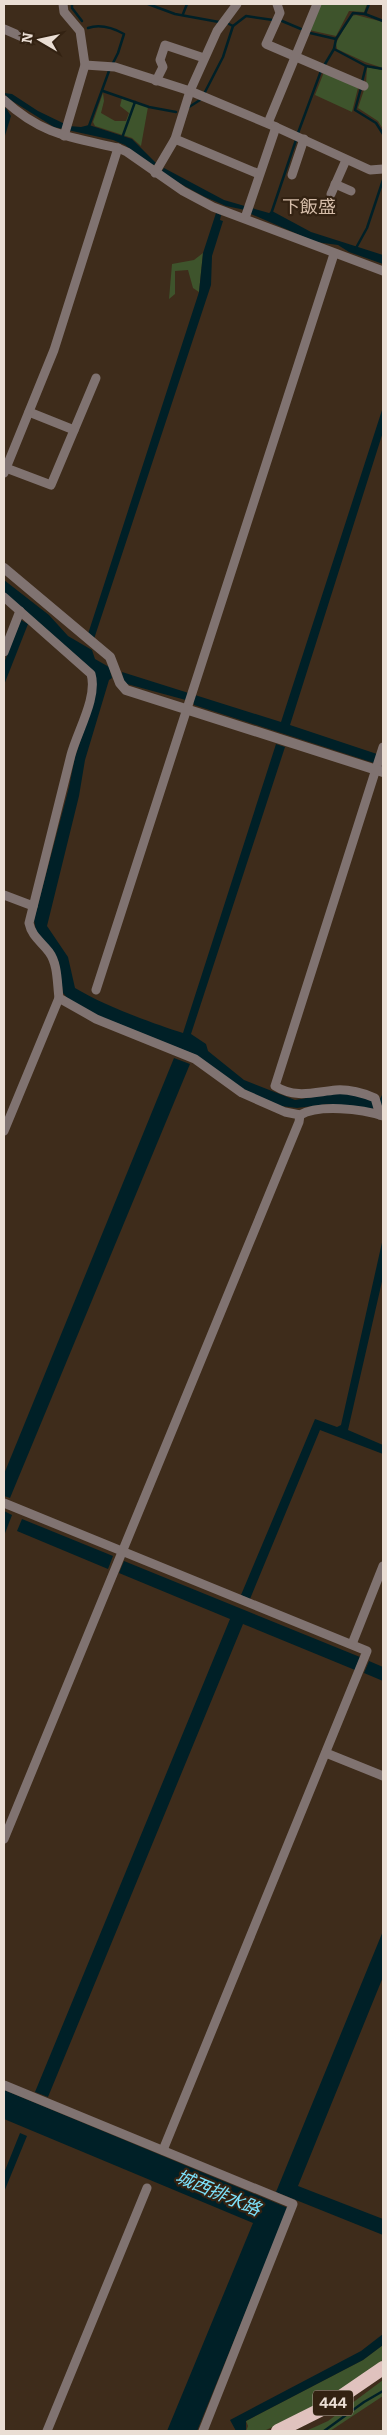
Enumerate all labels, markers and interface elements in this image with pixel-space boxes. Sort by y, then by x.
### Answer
north arrow [15,15,65,65]
text: N [18,31,37,45]
district label: 下飯盛 [282,196,336,218]
water label: 城西排水路 [172,2165,266,2221]
road number: 444 [313,2390,353,2416]

